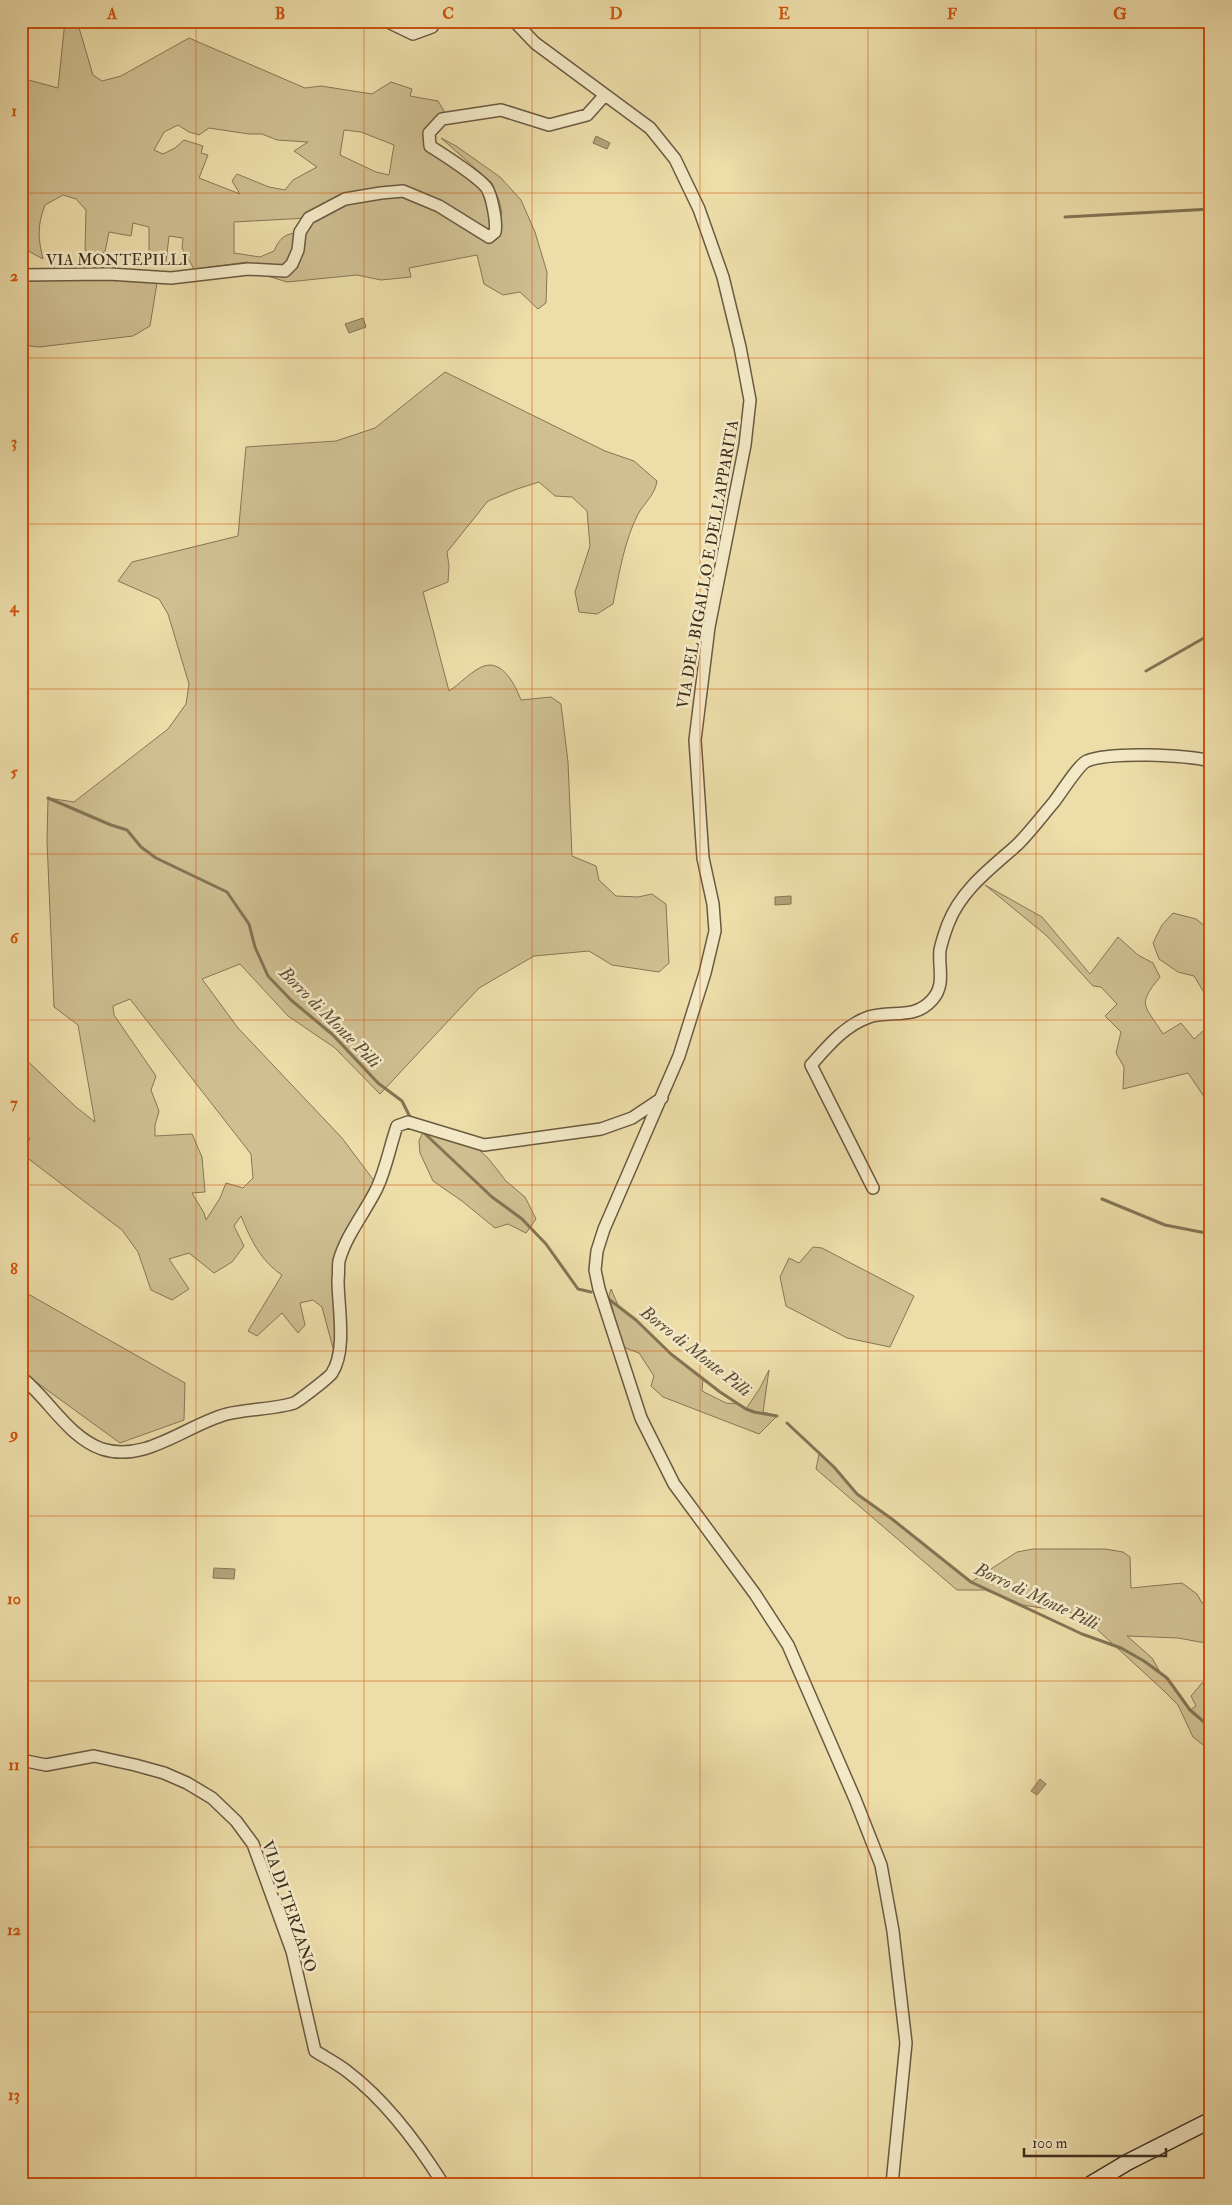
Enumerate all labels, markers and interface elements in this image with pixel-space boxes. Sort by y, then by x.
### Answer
text: A [106,4,118,24]
text: B [275,4,285,24]
text: C [442,4,454,24]
text: D [609,4,623,24]
text: E [778,4,790,24]
text: F [947,4,957,24]
text: G [1113,4,1127,24]
text: 1 [11,101,17,121]
street label: VIA MONTEPILLI [46,250,188,270]
text: 2 [10,266,18,286]
street label: VIA DEL BIGALLO E DELL'APPARITA [673,418,743,710]
text: 3 [11,432,17,452]
text: 4 [9,597,20,617]
text: 5 [10,762,18,782]
text: 6 [10,928,20,948]
water label: Borro di Monte Pilli [273,961,385,1073]
text: 7 [10,1093,18,1113]
text: 8 [10,1259,18,1279]
water label: Borro di Monte Pilli [635,1300,756,1402]
text: 9 [8,1424,18,1444]
water label: Borro di Monte Pilli [970,1557,1103,1635]
text: 10 [7,1589,21,1609]
text: 11 [8,1755,20,1775]
street label: VIA DI TERZANO [257,1838,321,1975]
text: 12 [7,1920,21,1940]
text: 13 [8,2085,20,2105]
scale bar [1024,2125,1167,2157]
text: 100 m [1032,2134,1068,2153]

